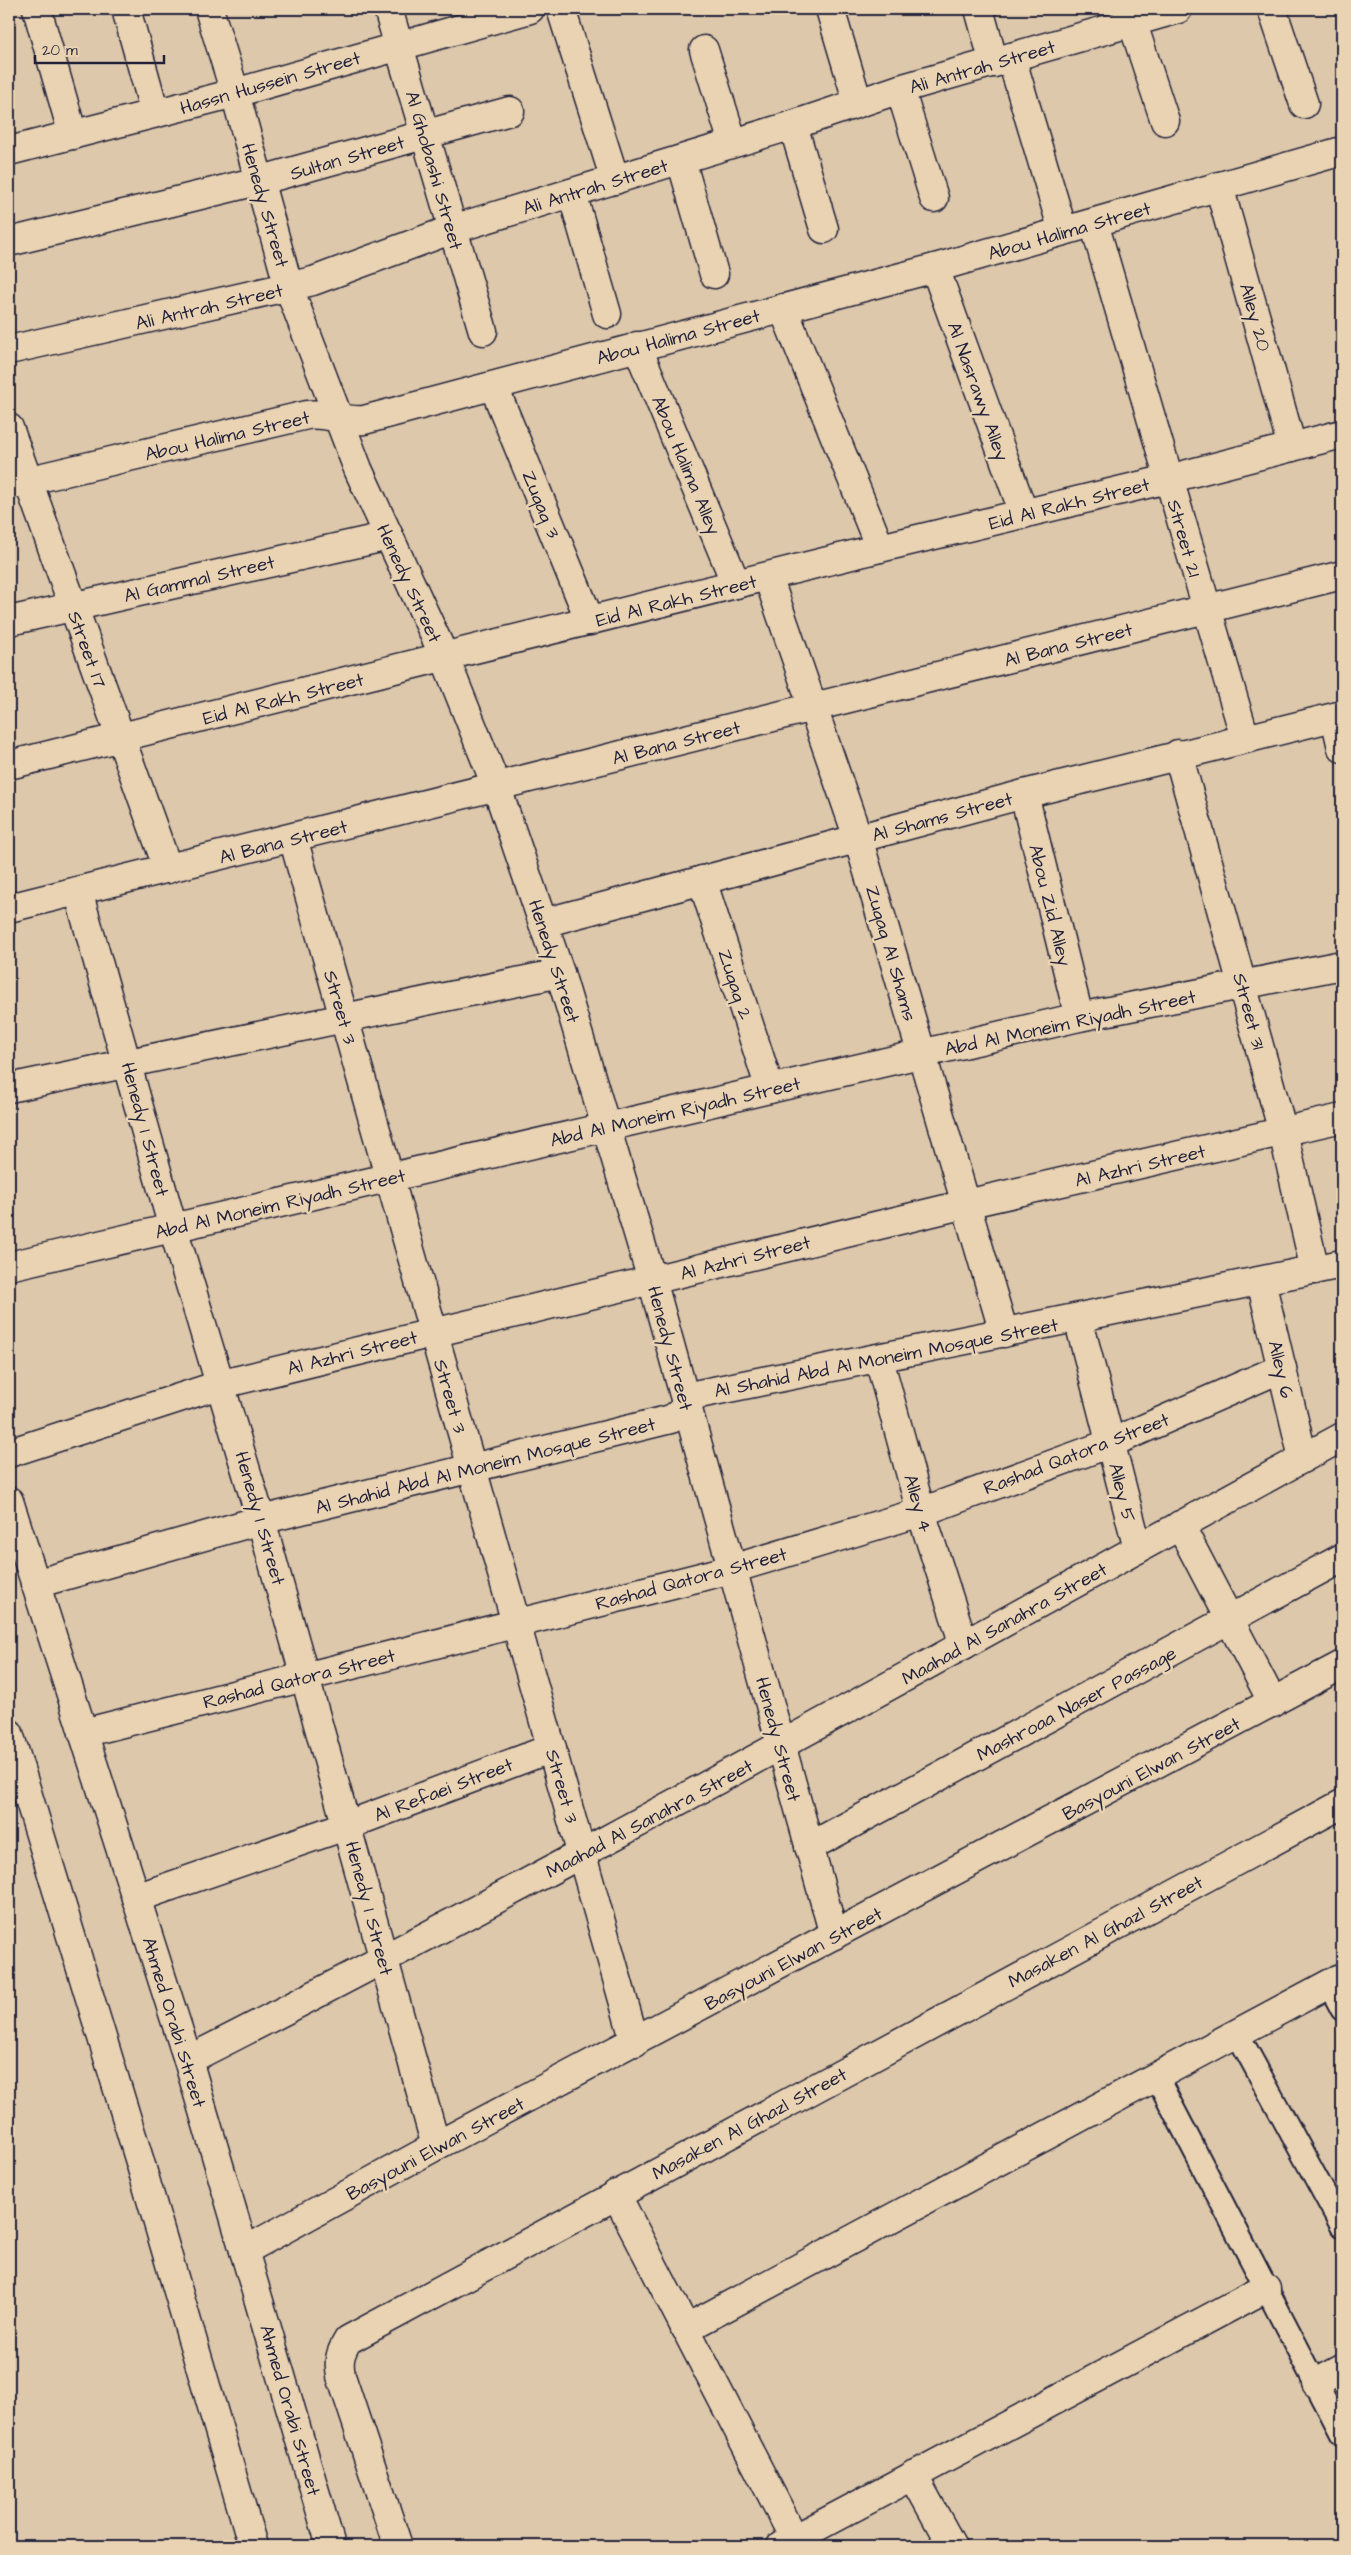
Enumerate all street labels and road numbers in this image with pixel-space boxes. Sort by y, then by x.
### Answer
street label: Ali Antrah Street [906,34,1059,101]
street label: Hassn Hussein Street [177,45,364,122]
street label: Al Ghobashi Street [398,88,469,253]
street label: Sultan Street [287,129,408,188]
street label: Henedy Street [233,140,295,271]
street label: Ali Antrah Street [519,152,672,222]
street label: Abou Halima Street [985,195,1154,268]
street label: Ali Antrah Street [133,277,286,338]
street label: Alley 20 [1231,280,1277,355]
street label: Abou Halima Street [594,303,764,372]
street label: Al Nasrawy Alley [939,318,1015,466]
street label: Abou Halima Alley [643,392,727,540]
street label: Abou Halima Street [142,404,313,469]
street label: Zuqaq 3 [515,467,567,543]
street label: Eid Al Rakh Street [986,471,1153,537]
street label: Street 21 [1160,496,1208,581]
street label: Henedy Street [368,520,448,648]
street label: Al Gammal Street [121,549,278,610]
street label: Eid Al Rakh Street [593,568,760,634]
street label: Street 17 [60,607,113,692]
street label: Al Bana Street [1001,616,1136,674]
street label: Eid Al Rakh Street [200,666,367,732]
street label: Al Bana Street [609,714,744,772]
street label: Al Shams Street [869,786,1016,849]
street label: Al Bana Street [216,813,351,871]
street label: Abou Zid Alley [1020,842,1078,970]
street label: Zuqaq Al Shams [858,883,923,1024]
street label: Henedy Street [520,896,586,1027]
street label: Zuqaq 2 [711,946,759,1023]
street label: Street 3 [316,967,363,1048]
street label: Street 31 [1225,970,1272,1053]
street label: Abd Al Moneim Riyadh Street [942,984,1199,1064]
street label: Henedy 1 Street [113,1059,176,1200]
street label: Abd Al Moneim Riyadh Street [547,1070,804,1155]
street label: Al Azhri Street [1072,1138,1209,1195]
street label: Abd Al Moneim Riyadh Street [152,1162,409,1247]
street label: Al Azhri Street [677,1229,814,1288]
street label: Henedy Street [639,1283,699,1414]
street label: Al Shahid Abd Al Moneim Mosque Street [712,1312,1061,1405]
street label: Al Azhri Street [284,1324,421,1383]
street label: Alley 6 [1260,1338,1300,1401]
street label: Street 3 [426,1356,473,1437]
street label: Rashad Qatora Street [980,1406,1174,1502]
street label: Al Shahid Abd Al Moneim Mosque Street [312,1411,659,1522]
street label: Henedy 1 Street [227,1448,292,1589]
street label: Alley 5 [1100,1460,1142,1525]
street label: Alley 4 [895,1471,939,1536]
street label: Rashad Qatora Street [593,1541,790,1618]
street label: Maahad Al Sanahra Street [897,1556,1113,1692]
street label: Mashroaa Naser Passage [972,1640,1182,1769]
street label: Rashad Qatora Street [200,1642,399,1716]
street label: Henedy Street [747,1674,807,1805]
street label: Basyouni Elwan Street [1058,1711,1246,1829]
street label: Street 3 [538,1746,585,1827]
street label: Al Refaei Street [370,1751,517,1829]
street label: Maahad Al Sanahra Street [541,1753,758,1885]
street label: Henedy 1 Street [337,1838,400,1979]
street label: Masaken Al Ghazl Street [1003,1869,1208,1995]
street label: Basyouni Elwan Street [700,1901,888,2019]
street label: Ahmed Orabi Street [135,1934,212,2111]
street label: Masaken Al Ghazl Street [647,2061,852,2187]
street label: Basyouni Elwan Street [342,2091,530,2209]
street label: Ahmed Orabi Street [252,2322,327,2499]

